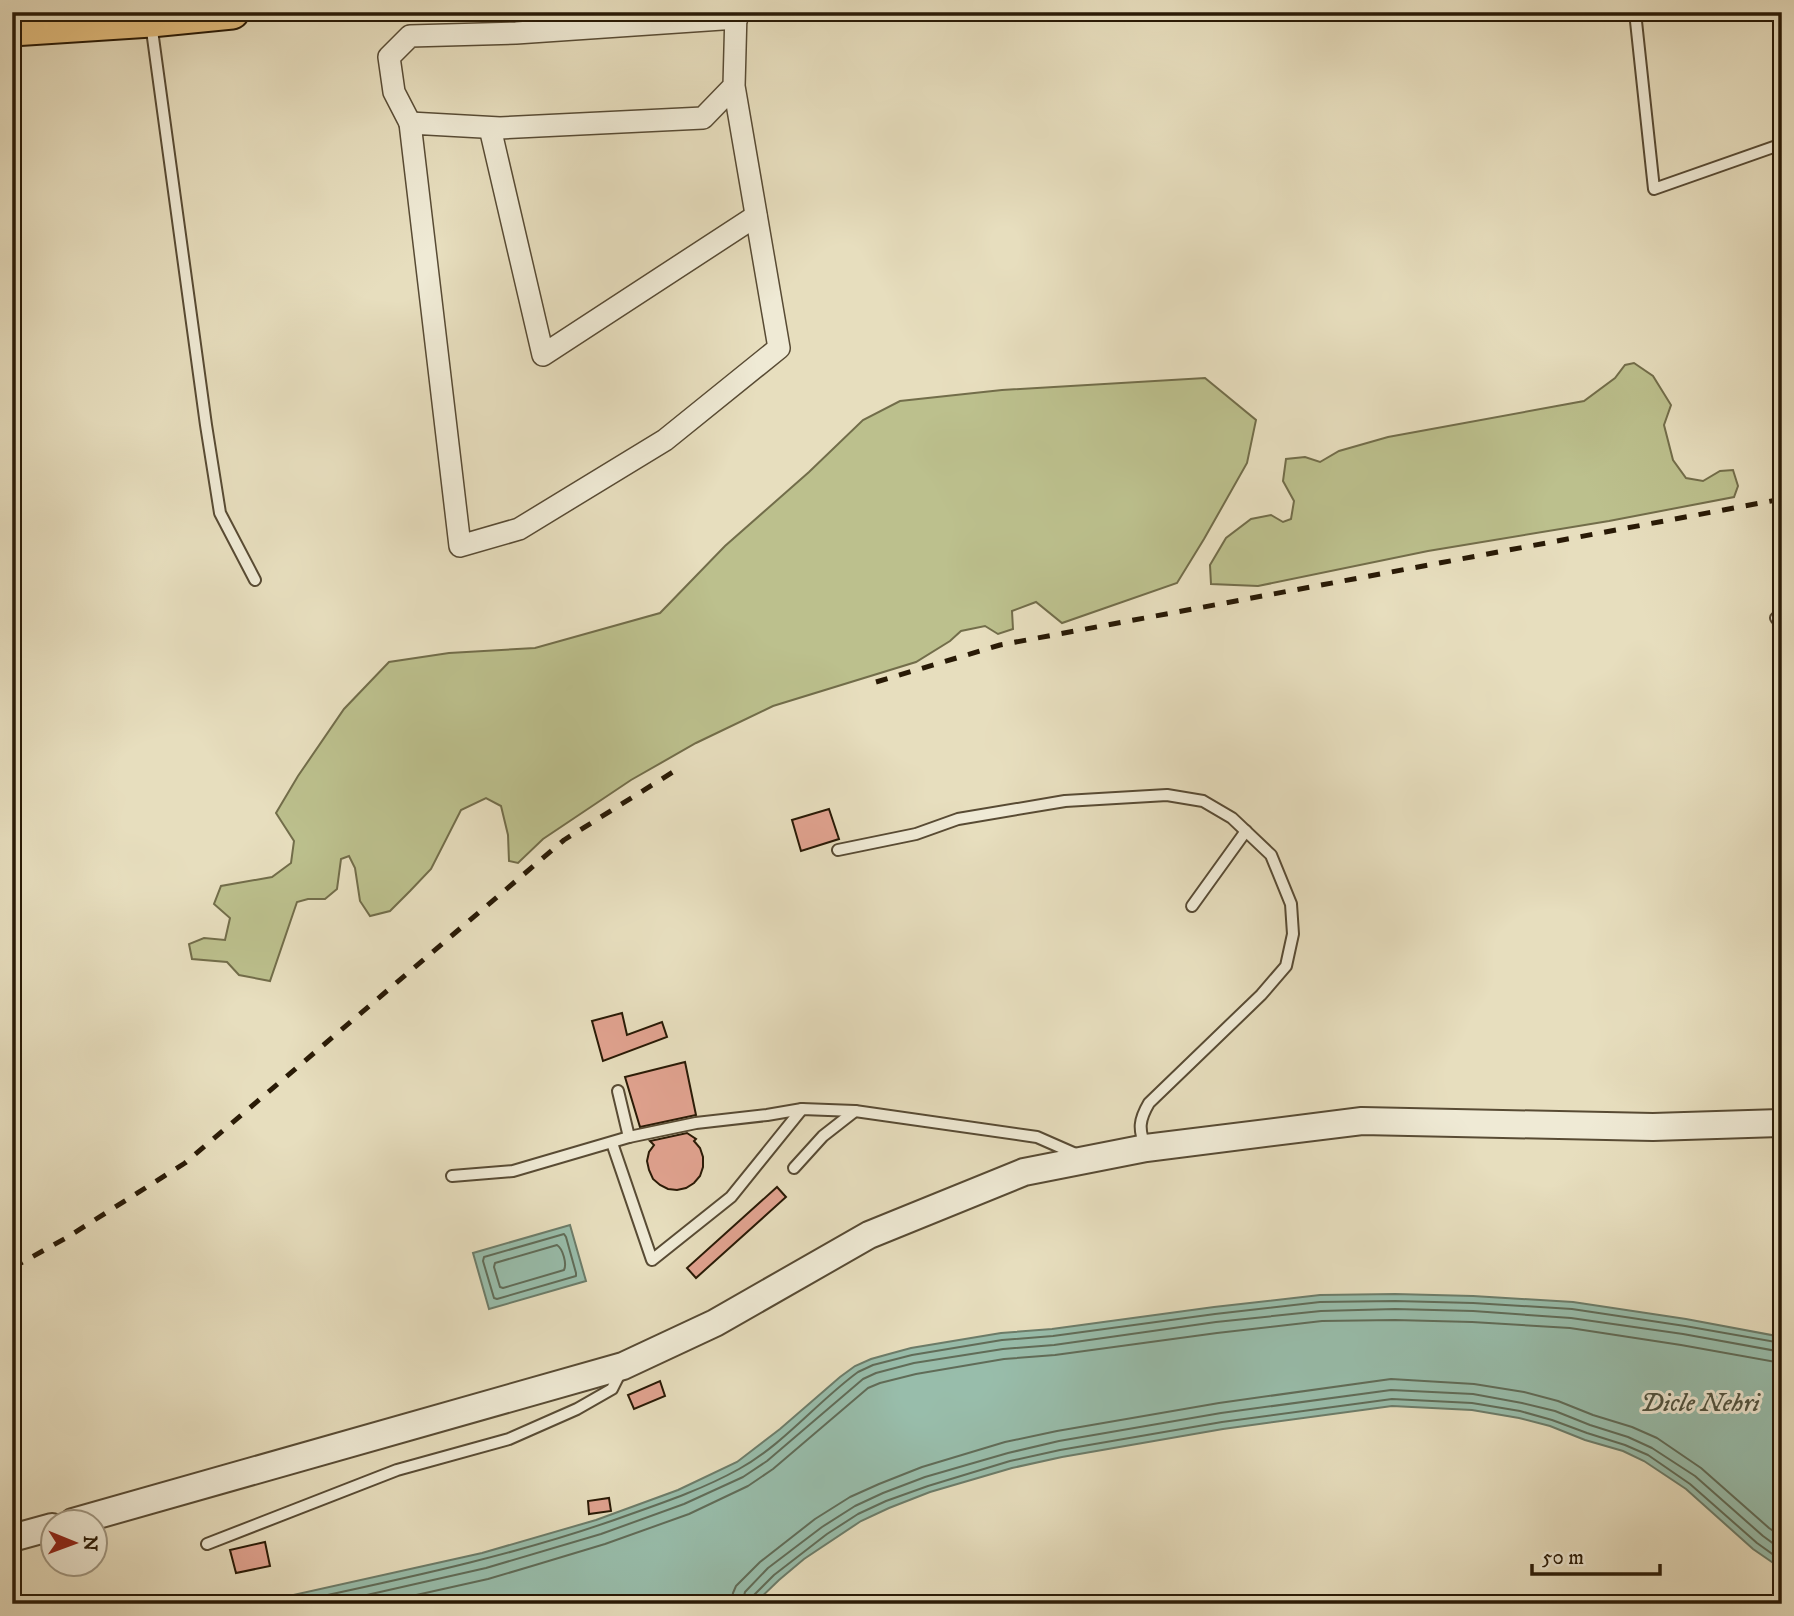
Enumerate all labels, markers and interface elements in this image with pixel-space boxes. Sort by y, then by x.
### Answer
water label: Dicle Nehri [1640,1387,1762,1420]
north arrow [38,1508,108,1578]
scale bar [1532,1532,1659,1576]
text: N [78,1535,101,1552]
text: 50 m [1542,1545,1584,1571]

